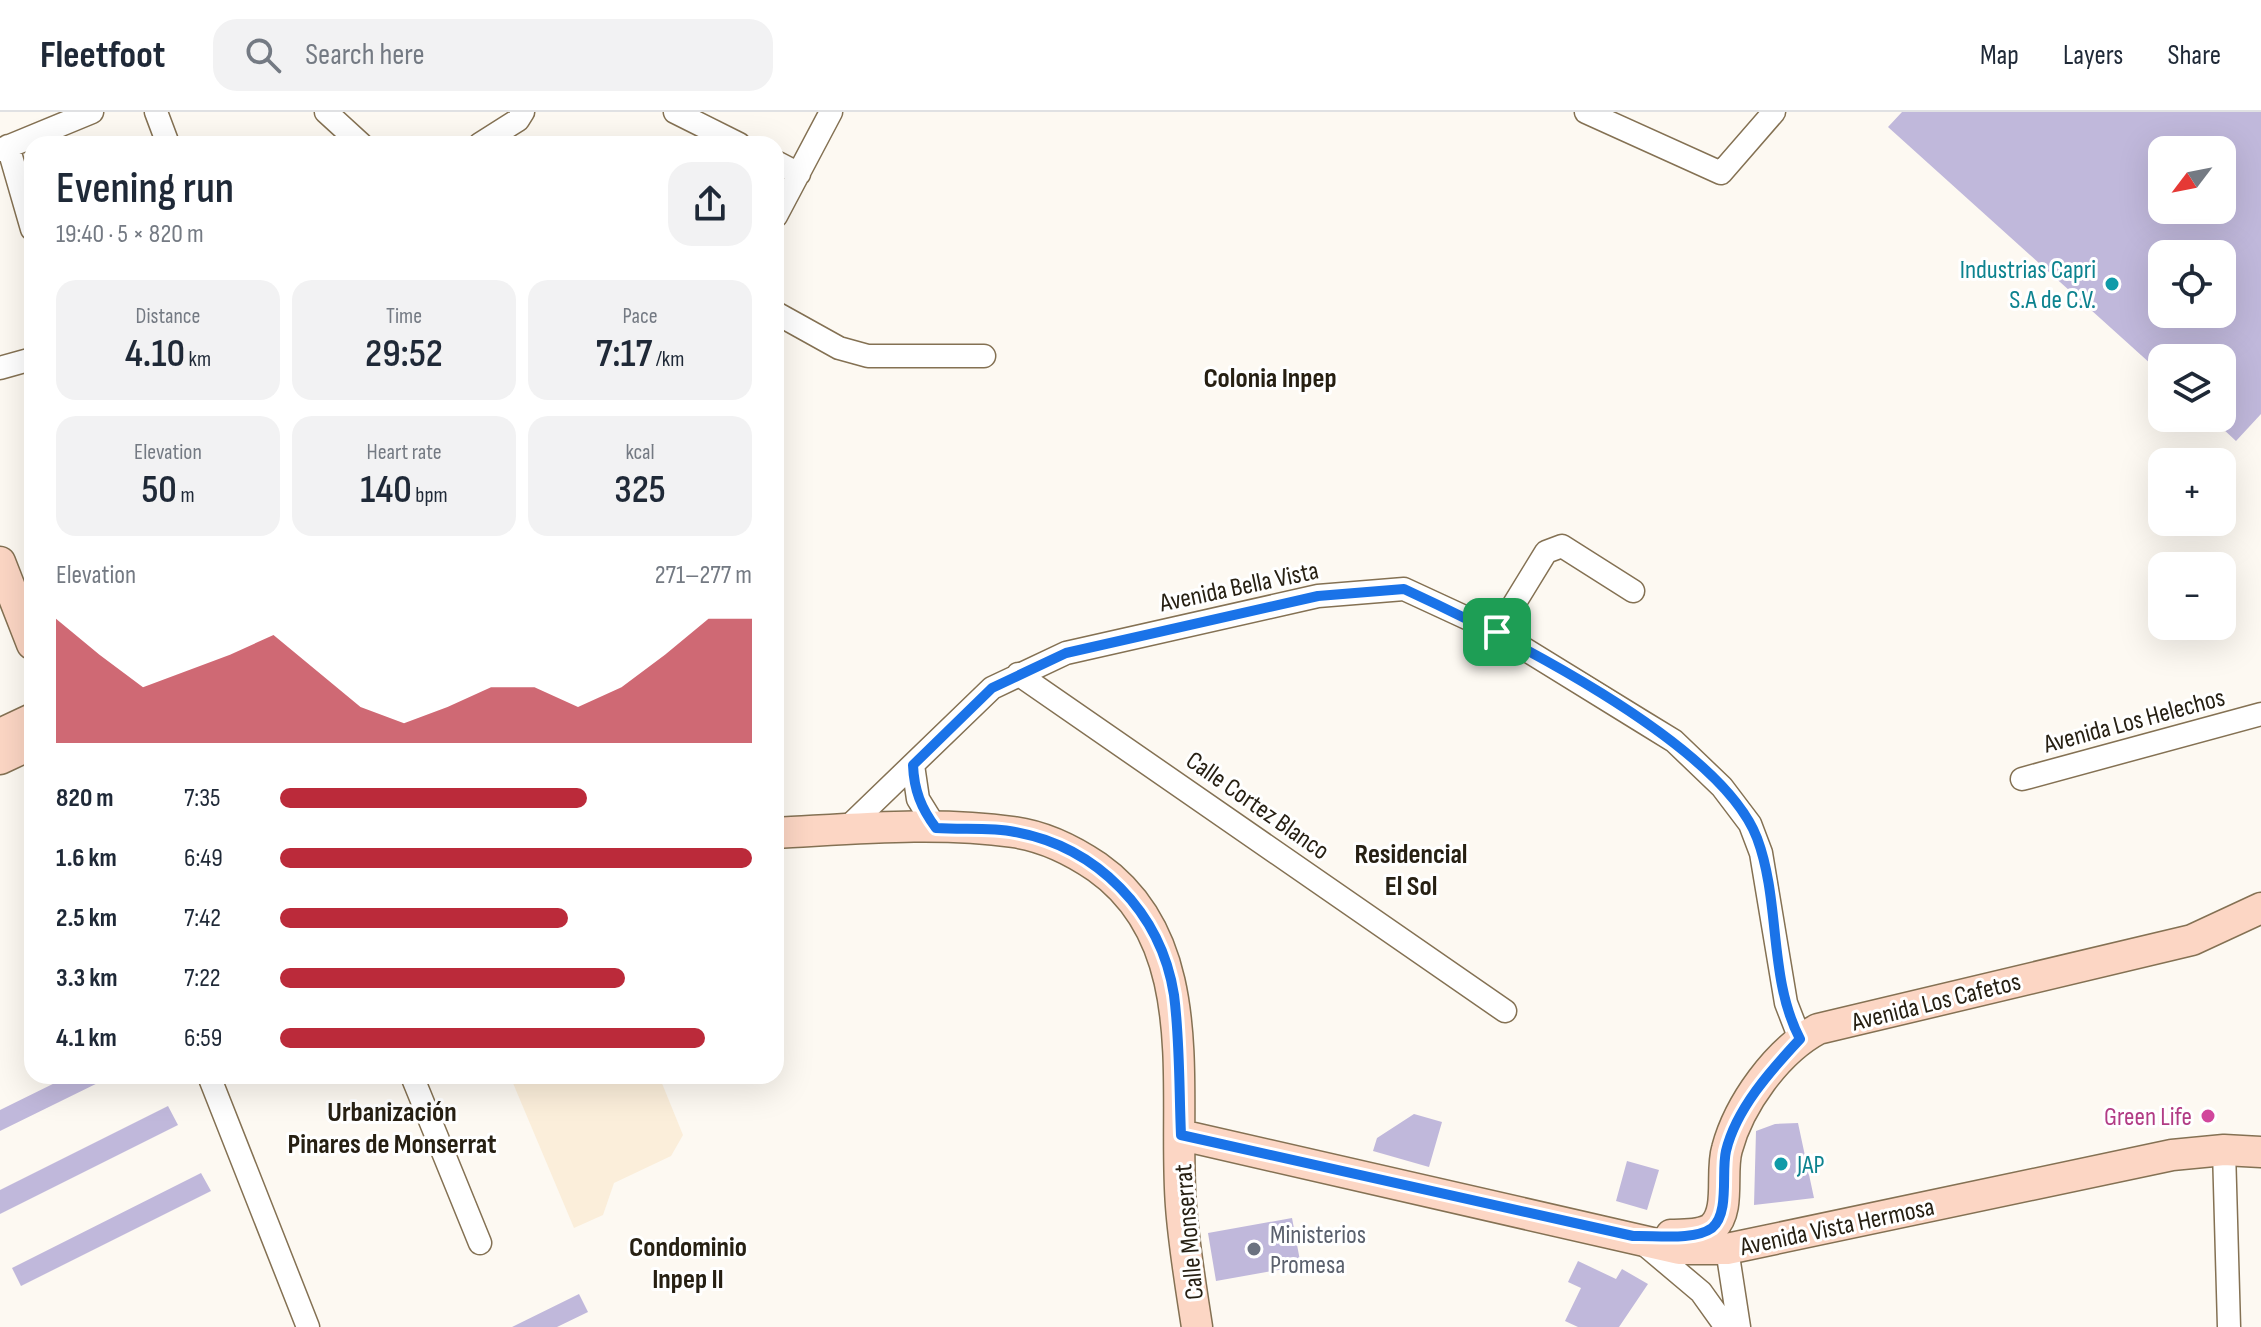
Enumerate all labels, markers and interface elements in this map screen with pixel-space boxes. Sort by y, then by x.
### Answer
search box [213,19,773,91]
text: Fleetfoot [40,33,165,78]
icon: search [241,33,285,77]
text: Search here [305,37,425,73]
text: Map [1980,39,2019,72]
text: Layers [2063,39,2123,72]
text: Share [2167,39,2221,72]
north arrow [2148,136,2236,224]
map controls [2148,136,2236,640]
text: Evening run [56,162,234,215]
button: share [668,162,752,246]
text: 19:40 · 5 × 820 m [56,219,204,250]
button: locate [2148,240,2236,328]
place label: Industrias Capri S.A de C.V. [1960,255,2096,316]
marker: Industrias Capri S.A de C.V. [2103,275,2121,293]
text: Distance [136,303,200,330]
text: Time [386,303,422,330]
text: Pace [622,303,658,330]
text: 4.10 [125,330,185,378]
text: 29:52 [365,330,443,378]
text: 7:17 [596,330,652,378]
button: layers [2148,344,2236,432]
text: km [185,346,211,373]
text: /km [652,346,684,373]
district label: Colonia Inpep [1203,362,1337,395]
text: Elevation [134,439,202,466]
text: Heart rate [366,439,442,466]
text: kcal [625,439,655,466]
button: + [2148,448,2236,536]
text: 50 [141,466,177,514]
text: 140 [360,466,412,514]
text: 325 [614,466,666,514]
text: m [177,482,195,509]
text: bpm [412,482,448,509]
button: − [2148,552,2236,640]
street label: Avenida Bella Vista [1156,556,1322,620]
text: Elevation [56,560,136,591]
text: 271–277 m [655,560,752,591]
pin [1463,598,1531,666]
icon: arrive [1475,610,1519,654]
street label: Avenida Los Helechos [2039,682,2228,761]
street label: Calle Cortez Blanco [1180,745,1335,867]
text: 820 m [56,783,114,814]
text: 7:35 [184,783,220,814]
district label: Residencial El Sol [1354,838,1468,903]
text: 1.6 km [56,843,117,874]
text: 6:49 [184,843,223,874]
text: 2.5 km [56,903,117,934]
text: 7:42 [184,903,221,934]
text: 3.3 km [56,963,118,994]
text: 7:22 [184,963,221,994]
street label: Avenida Los Cafetos [1848,966,2024,1039]
text: 4.1 km [56,1023,117,1054]
text: 6:59 [184,1023,222,1054]
district label: Urbanización Pinares de Monserrat [288,1096,496,1161]
place label: Green Life [2104,1102,2192,1133]
marker: Green Life [2199,1107,2217,1125]
place label: JAP [1796,1150,1824,1181]
marker: JAP [1772,1155,1790,1173]
street label: Calle Monserrat [1168,1163,1211,1301]
street label: Avenida Vista Hermosa [1736,1192,1937,1263]
place label: Ministerios Promesa [1270,1220,1366,1281]
district label: Condominio Inpep II [629,1231,747,1296]
marker: Ministerios Promesa [1245,1240,1263,1258]

